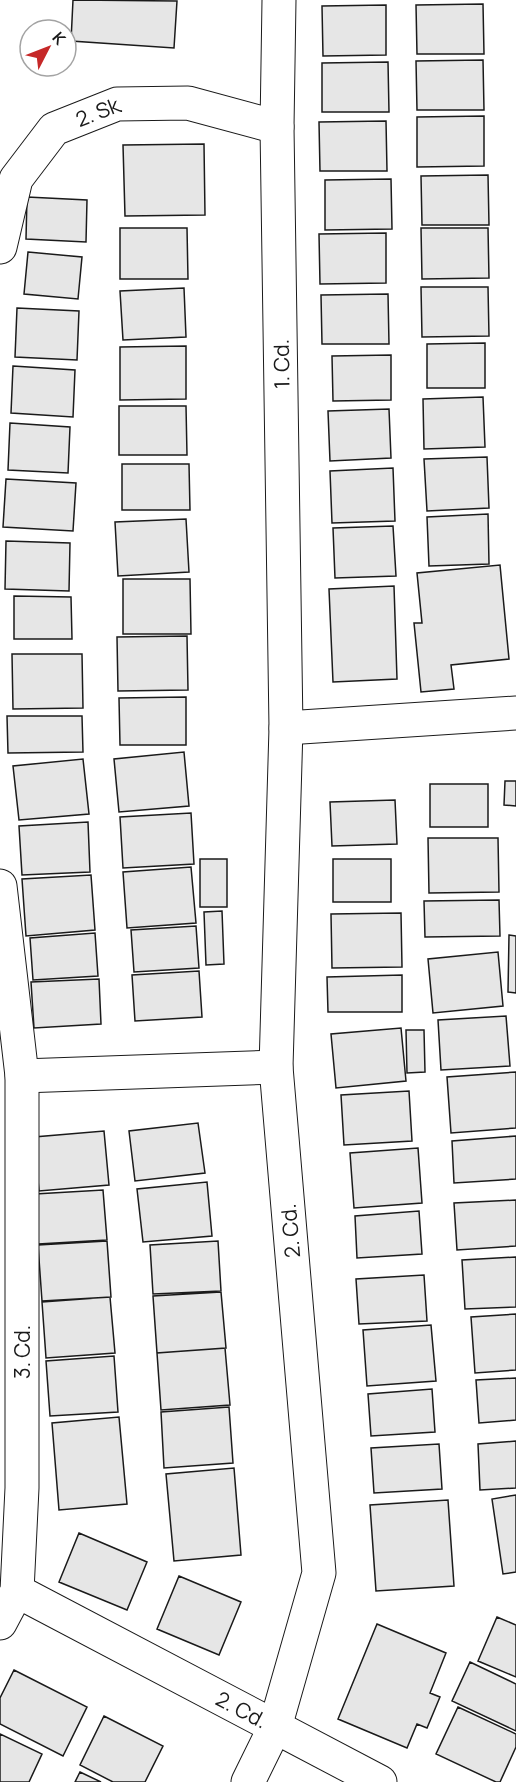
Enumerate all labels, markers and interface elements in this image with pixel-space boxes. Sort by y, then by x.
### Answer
north arrow [18,18,78,78]
text: K [48,27,71,50]
street label: 2. Sk. [71,90,124,133]
street label: 1. Cd. [267,339,295,389]
street label: 2. Cd. [274,1203,306,1259]
street label: 3. Cd. [8,1325,36,1379]
street label: 2. Cd. [211,1684,272,1734]

